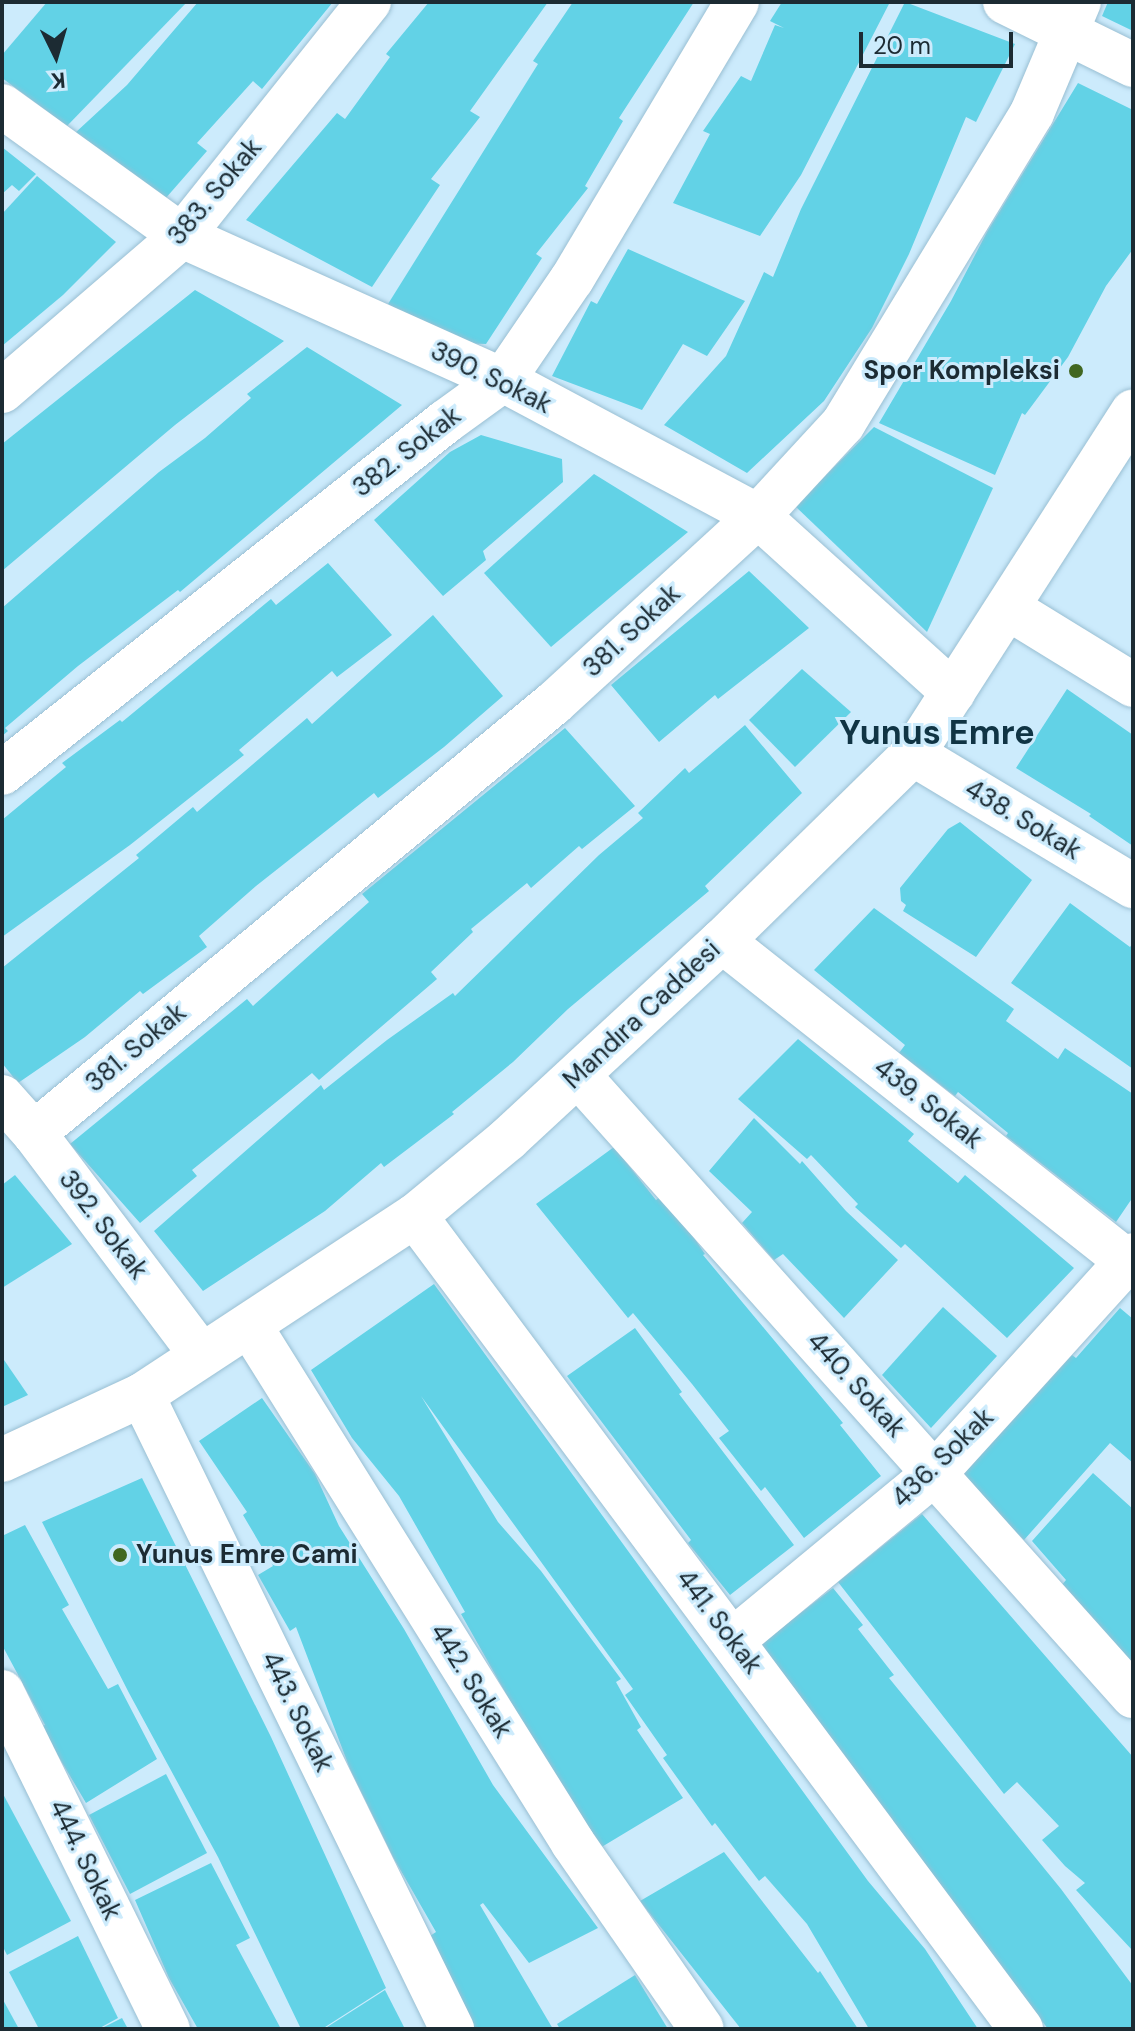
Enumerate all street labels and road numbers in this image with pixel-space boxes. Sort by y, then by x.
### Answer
street label: 383. Sokak [161,132,269,252]
street label: 390. Sokak [426,335,556,421]
street label: 382. Sokak [347,400,467,504]
street label: 381. Sokak [577,578,687,684]
street label: 438. Sokak [959,773,1087,867]
street label: Mandıra Caddesi [557,934,727,1096]
street label: 381. Sokak [79,997,193,1099]
street label: 439. Sokak [868,1052,988,1156]
street label: 392. Sokak [52,1164,154,1286]
street label: 440. Sokak [801,1326,911,1444]
street label: 436. Sokak [886,1402,1000,1514]
street label: 441. Sokak [670,1564,768,1680]
street label: 442. Sokak [423,1618,519,1744]
street label: 443. Sokak [255,1647,339,1777]
street label: 444. Sokak [42,1795,128,1925]

